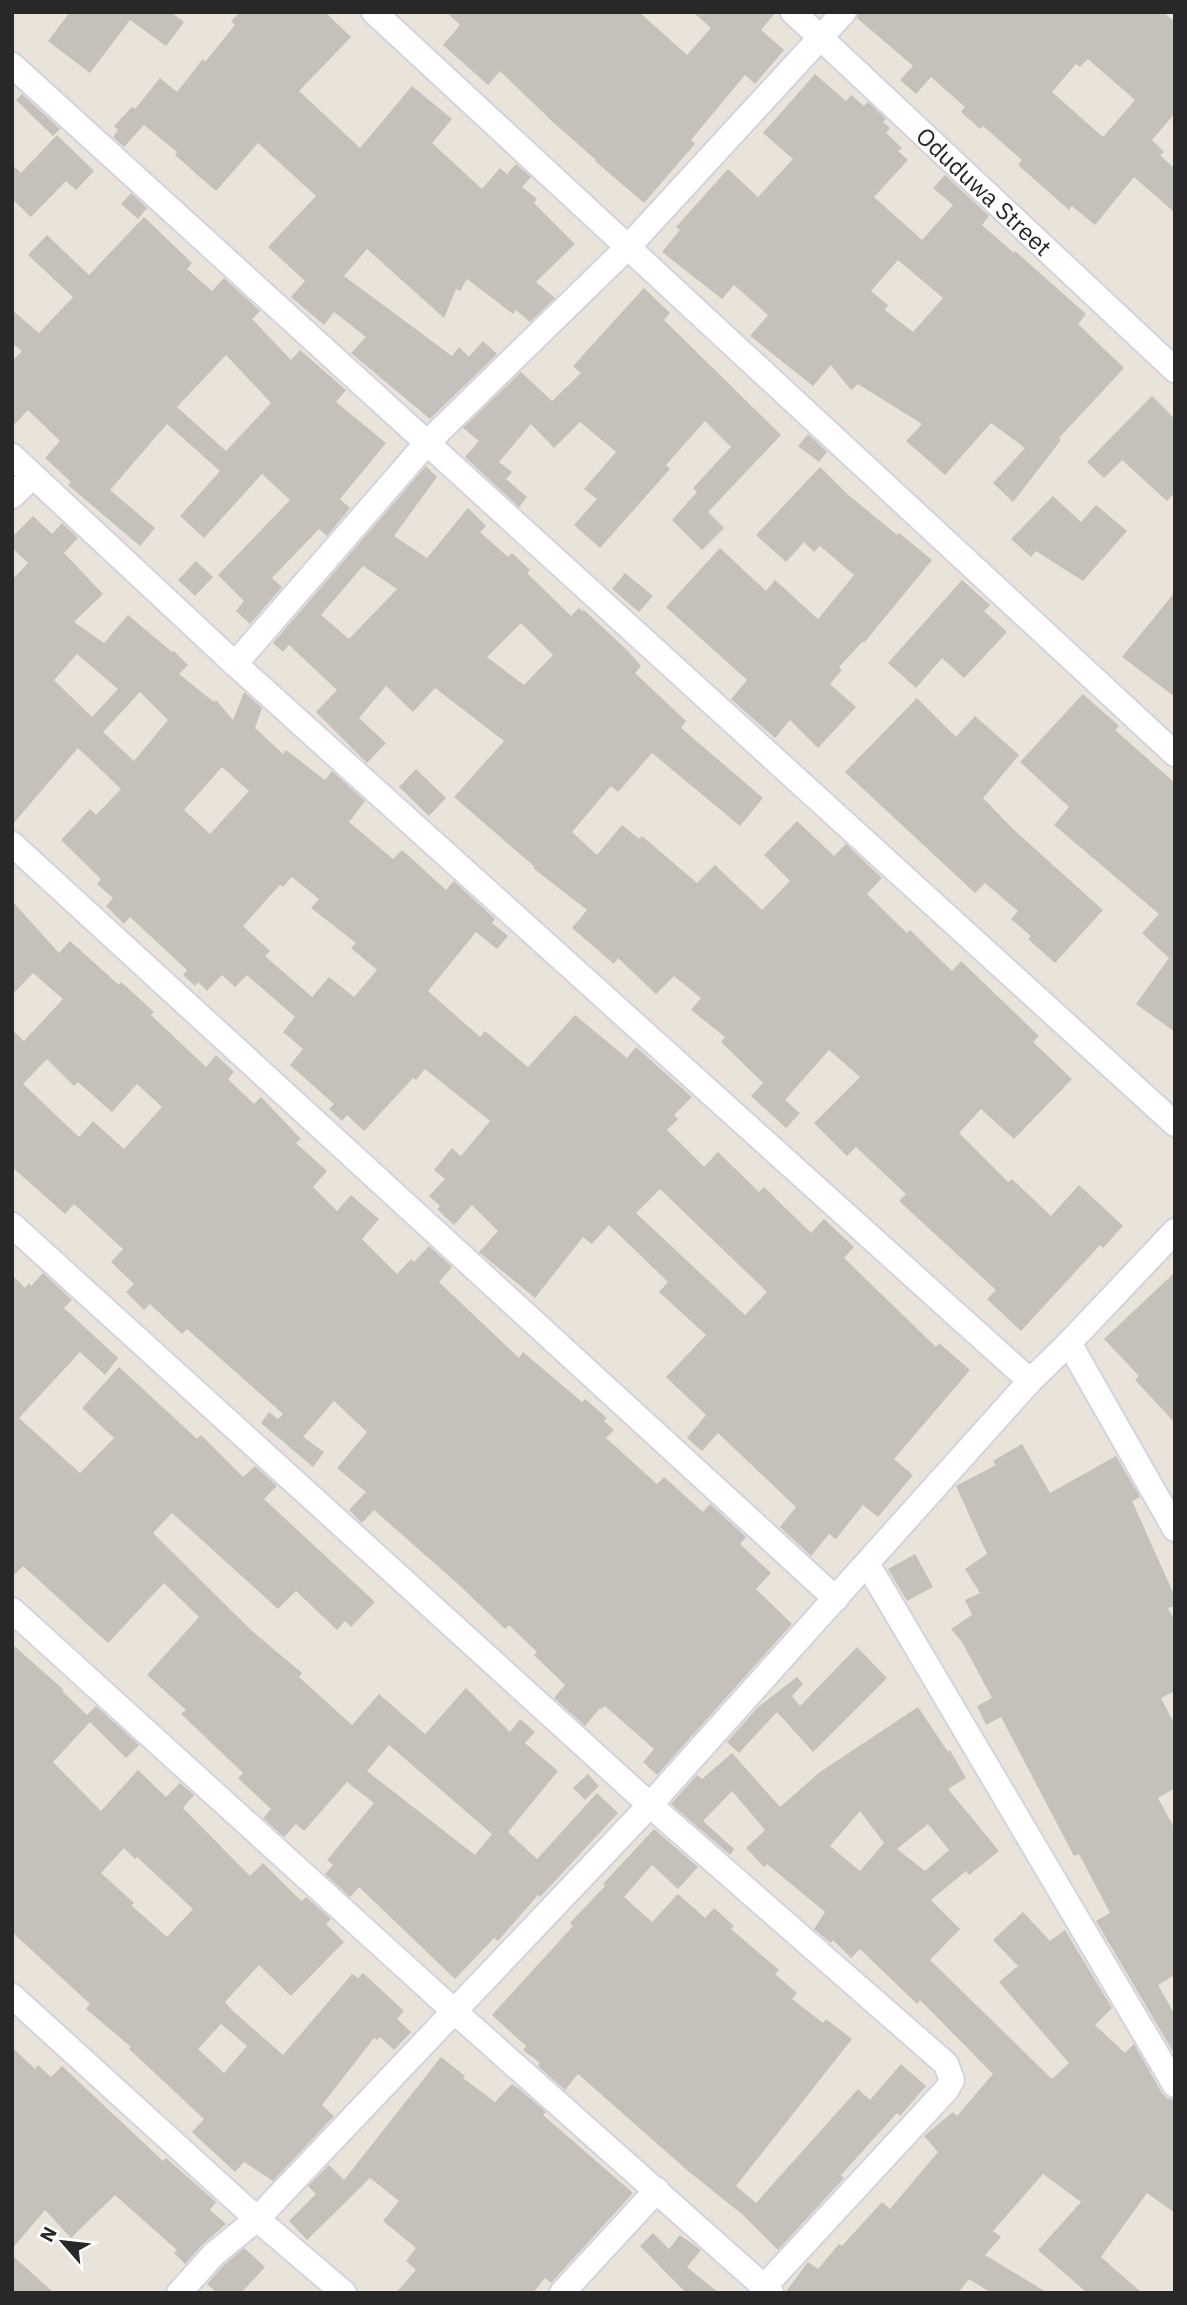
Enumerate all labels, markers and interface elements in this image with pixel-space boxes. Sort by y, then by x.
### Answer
street label: Oduduwa Street [909,120,1059,263]
north arrow [28,2207,98,2277]
text: N [34,2222,62,2246]

